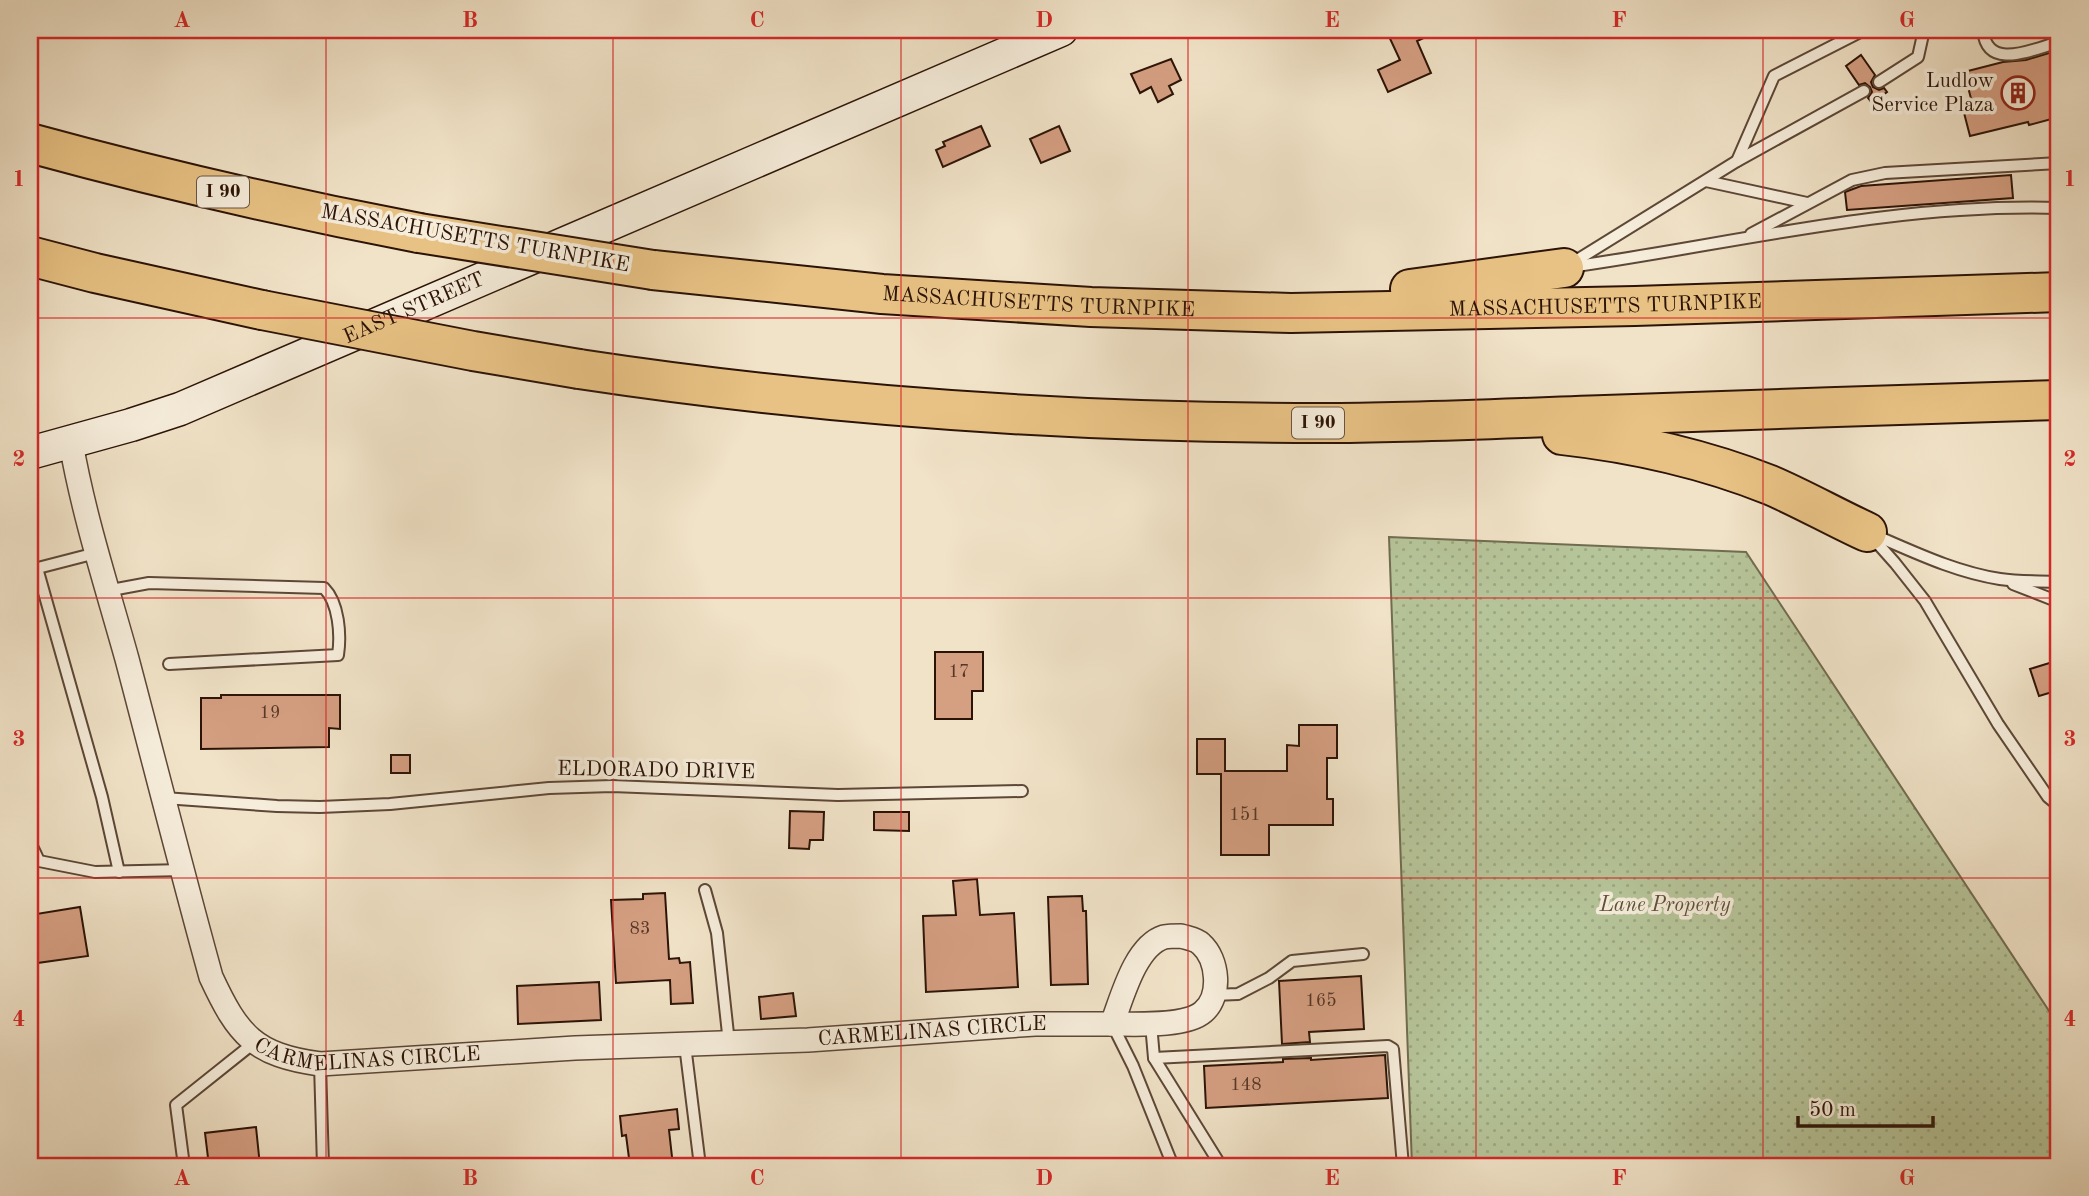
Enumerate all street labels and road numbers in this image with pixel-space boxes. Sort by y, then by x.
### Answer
road number: I 90 [197,176,249,208]
street label: MASSACHUSETTS TURNPIKE [319,201,631,277]
street label: EAST STREET [340,269,488,348]
street label: MASSACHUSETTS TURNPIKE [881,284,1195,321]
street label: MASSACHUSETTS TURNPIKE [1448,291,1762,320]
road number: I 90 [1292,408,1344,438]
street label: ELDORADO DRIVE [557,759,755,783]
street label: CARMELINAS CIRCLE [817,1014,1046,1050]
street label: CARMELINAS CIRCLE [250,1034,481,1075]

